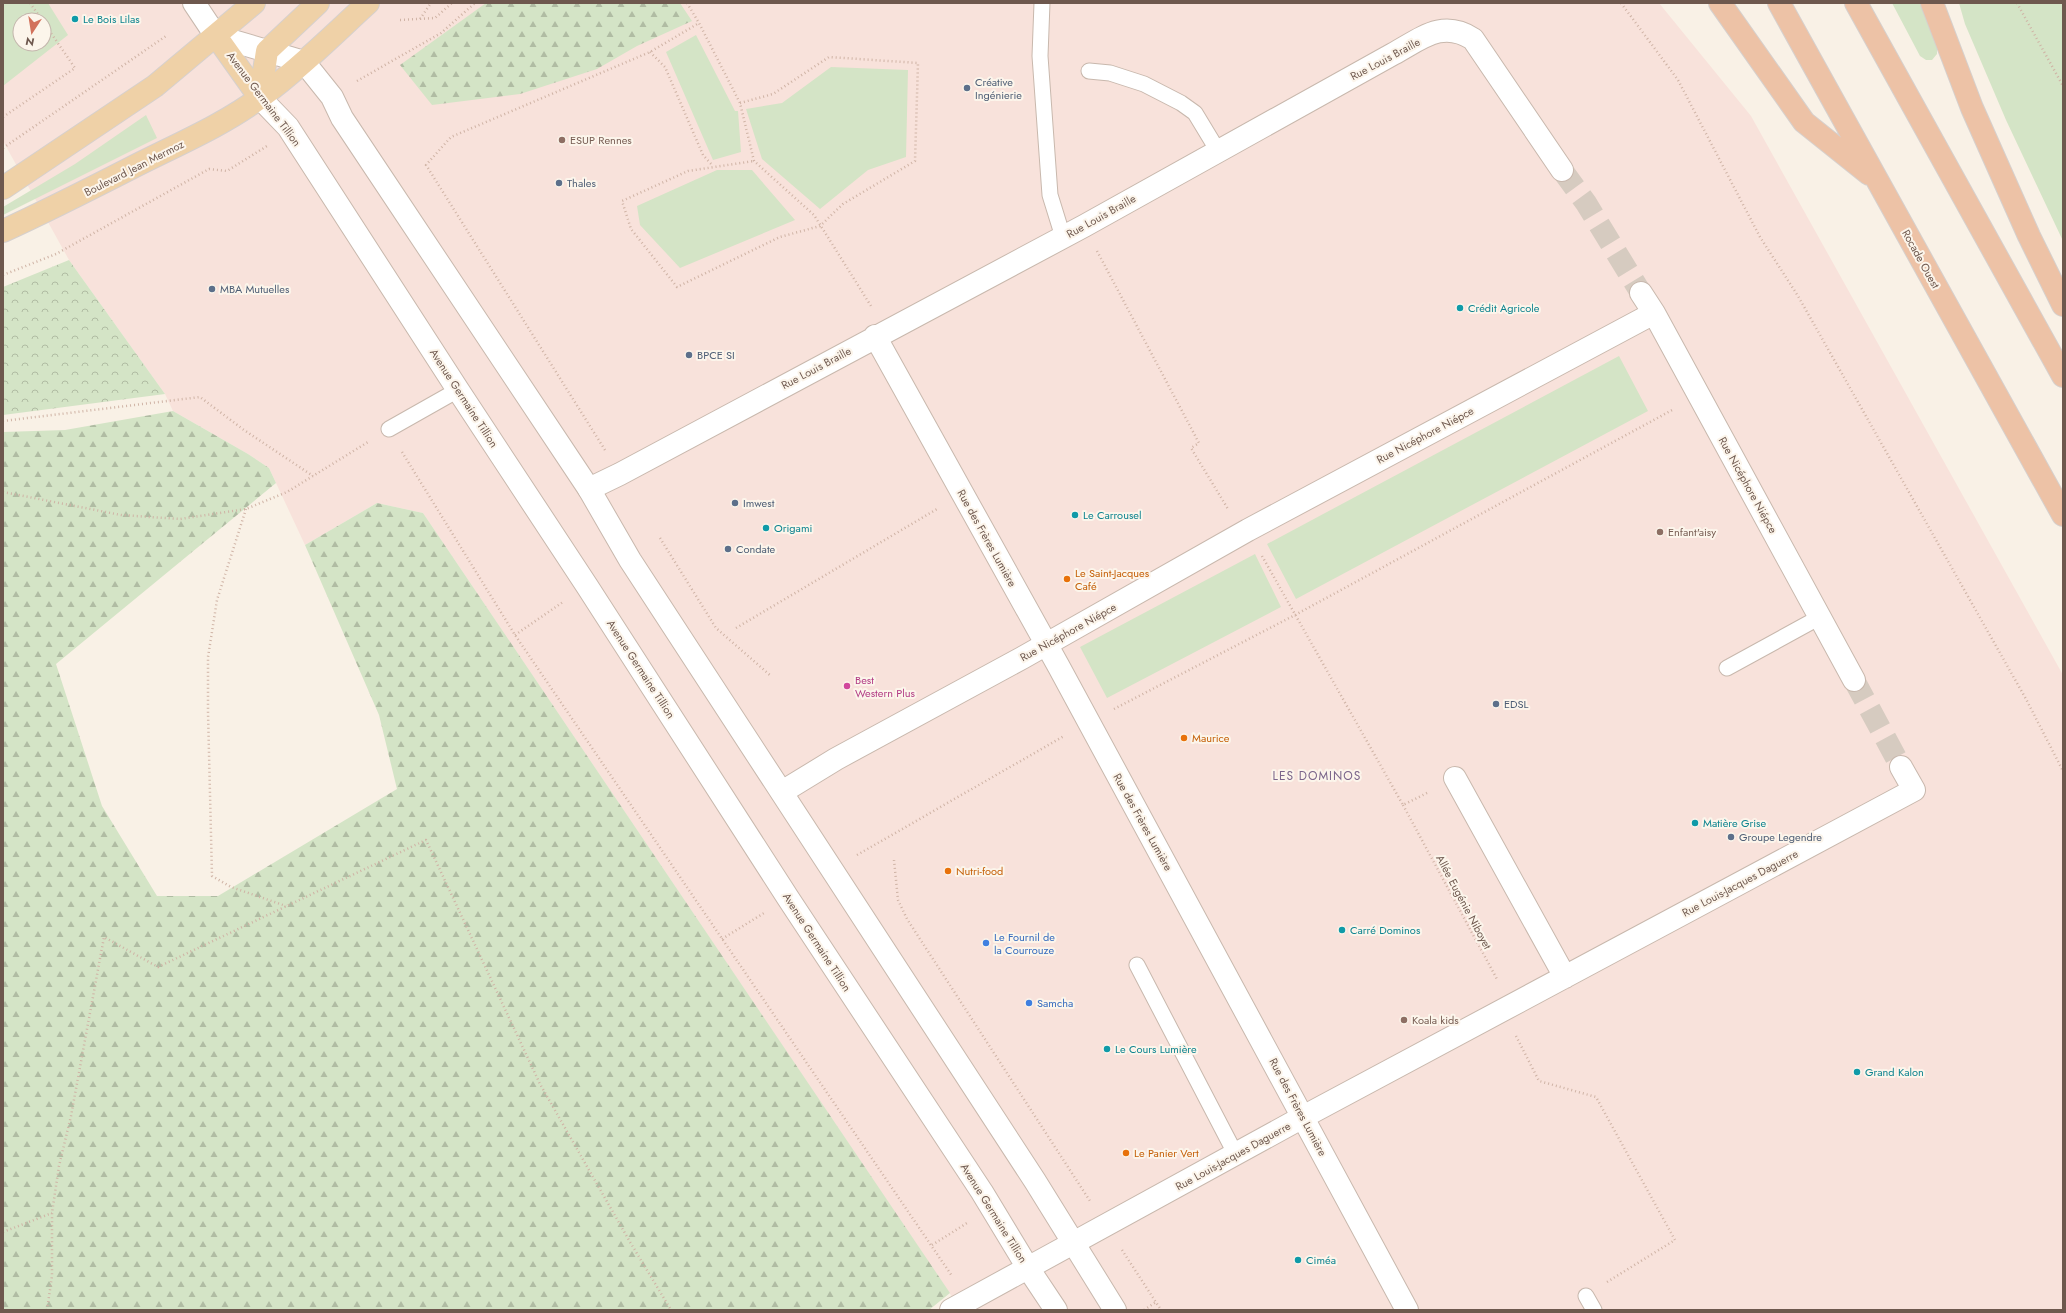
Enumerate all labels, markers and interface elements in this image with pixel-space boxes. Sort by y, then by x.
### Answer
place label: Le Bois Lilas [83,11,140,27]
north arrow [12,12,52,52]
marker: Le Bois Lilas [70,14,80,24]
text: N [24,33,36,51]
street label: Rue Louis Braille [1347,34,1423,84]
street label: Avenue Germaine Tillion [223,48,305,150]
place label: Créative Ingénierie [975,74,1022,103]
marker: Créative Ingénierie [962,83,972,93]
place label: ESUP Rennes [570,132,632,148]
marker: ESUP Rennes [557,135,567,145]
street label: Boulevard Jean Mermoz [81,136,187,200]
place label: Thales [567,175,596,191]
marker: Thales [554,178,564,188]
street label: Rue Louis Braille [1063,190,1139,242]
street label: Rocade Ouest [1898,227,1944,292]
place label: MBA Mutuelles [220,281,290,297]
marker: MBA Mutuelles [207,284,217,294]
place label: Crédit Agricole [1468,300,1540,316]
marker: Crédit Agricole [1455,303,1465,313]
street label: Rue Louis Braille [778,343,854,393]
street label: Avenue Germaine Tillion [426,346,502,450]
place label: BPCE SI [697,347,735,363]
marker: BPCE SI [684,350,694,360]
street label: Rue Nicéphore Niépce [1374,402,1477,467]
street label: Rue Nicéphore Niépce [1715,434,1781,536]
street label: Rue des Frères Lumière [954,486,1021,590]
place label: Imwest [743,495,775,511]
marker: Imwest [730,498,740,508]
place label: Le Carrousel [1083,507,1142,523]
marker: Le Carrousel [1070,510,1080,520]
place label: Origami [774,520,812,536]
marker: Origami [761,523,771,533]
place label: Enfant'aisy [1668,524,1716,540]
marker: Enfant'aisy [1655,527,1665,537]
place label: Condate [736,541,776,557]
marker: Condate [723,544,733,554]
place label: Le Saint-Jacques Café [1075,565,1150,594]
marker: Le Saint-Jacques Café [1062,574,1072,584]
street label: Rue Nicéphore Niépce [1017,599,1119,665]
street label: Avenue Germaine Tillion [603,617,679,721]
place label: Best Western Plus [855,672,916,701]
marker: Best Western Plus [842,681,852,691]
place label: EDSL [1504,696,1529,712]
marker: EDSL [1491,699,1501,709]
place label: Maurice [1192,730,1230,746]
marker: Maurice [1179,733,1189,743]
district label: LES DOMINOS [1273,767,1361,785]
street label: Rue des Frères Lumière [1110,770,1177,874]
place label: Matière Grise [1703,815,1767,831]
marker: Matière Grise [1690,818,1700,828]
place label: Groupe Legendre [1739,829,1822,845]
marker: Groupe Legendre [1726,832,1736,842]
street label: Rue Louis-Jacques Daguerre [1679,845,1801,920]
street label: Allée Eugénie Niboyet [1432,852,1496,952]
place label: Nutri-food [956,863,1003,879]
marker: Nutri-food [943,866,953,876]
street label: Avenue Germaine Tillion [779,890,855,994]
place label: Carré Dominos [1350,922,1421,938]
marker: Carré Dominos [1337,925,1347,935]
place label: Le Fournil de la Courrouze [994,929,1055,958]
marker: Le Fournil de la Courrouze [981,938,991,948]
place label: Samcha [1037,995,1073,1011]
marker: Samcha [1024,998,1034,1008]
place label: Koala kids [1412,1012,1459,1028]
marker: Koala kids [1399,1015,1409,1025]
place label: Le Cours Lumière [1115,1041,1197,1057]
marker: Le Cours Lumière [1102,1044,1112,1054]
street label: Rue des Frères Lumière [1265,1055,1331,1159]
place label: Grand Kalon [1865,1064,1924,1080]
marker: Grand Kalon [1852,1067,1862,1077]
street label: Rue Louis-Jacques Daguerre [1173,1117,1294,1194]
place label: Le Panier Vert [1134,1145,1199,1161]
marker: Le Panier Vert [1121,1148,1131,1158]
street label: Avenue Germaine Tillion [957,1160,1031,1266]
place label: Ciméa [1306,1252,1336,1268]
marker: Ciméa [1293,1255,1303,1265]

